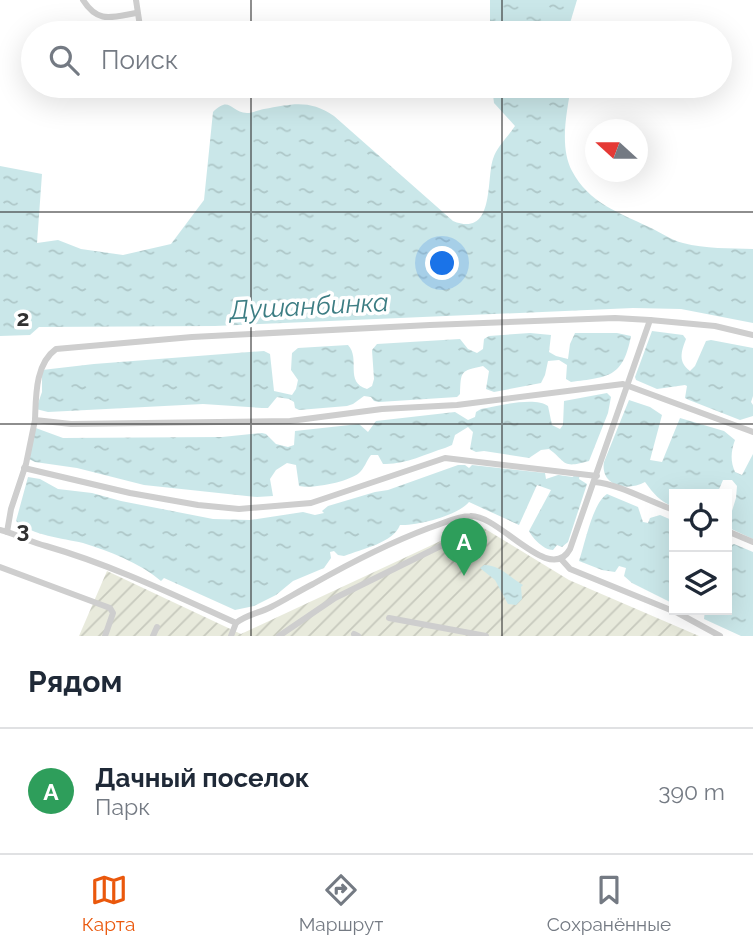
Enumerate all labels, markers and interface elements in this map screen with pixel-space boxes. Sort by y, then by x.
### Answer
search box [21,21,732,98]
icon: search [45,41,83,79]
text: Поиск [101,45,178,75]
north arrow [585,119,648,182]
your location [425,246,459,280]
water label: Душанбинка [228,287,389,325]
text: 2 [17,304,29,331]
map controls [669,489,732,615]
button: locate [669,489,732,552]
text: 3 [17,516,29,543]
pin: A [441,518,487,576]
button: layers [669,552,732,615]
text: Рядом [28,664,122,699]
text: Дачный поселок [95,763,310,793]
text: A [43,778,59,805]
text: 390 m [658,778,725,805]
text: Парк [95,793,150,820]
tab: Карта [82,871,135,935]
tab: Маршрут [299,871,383,935]
tab: Сохранённые [547,871,671,935]

